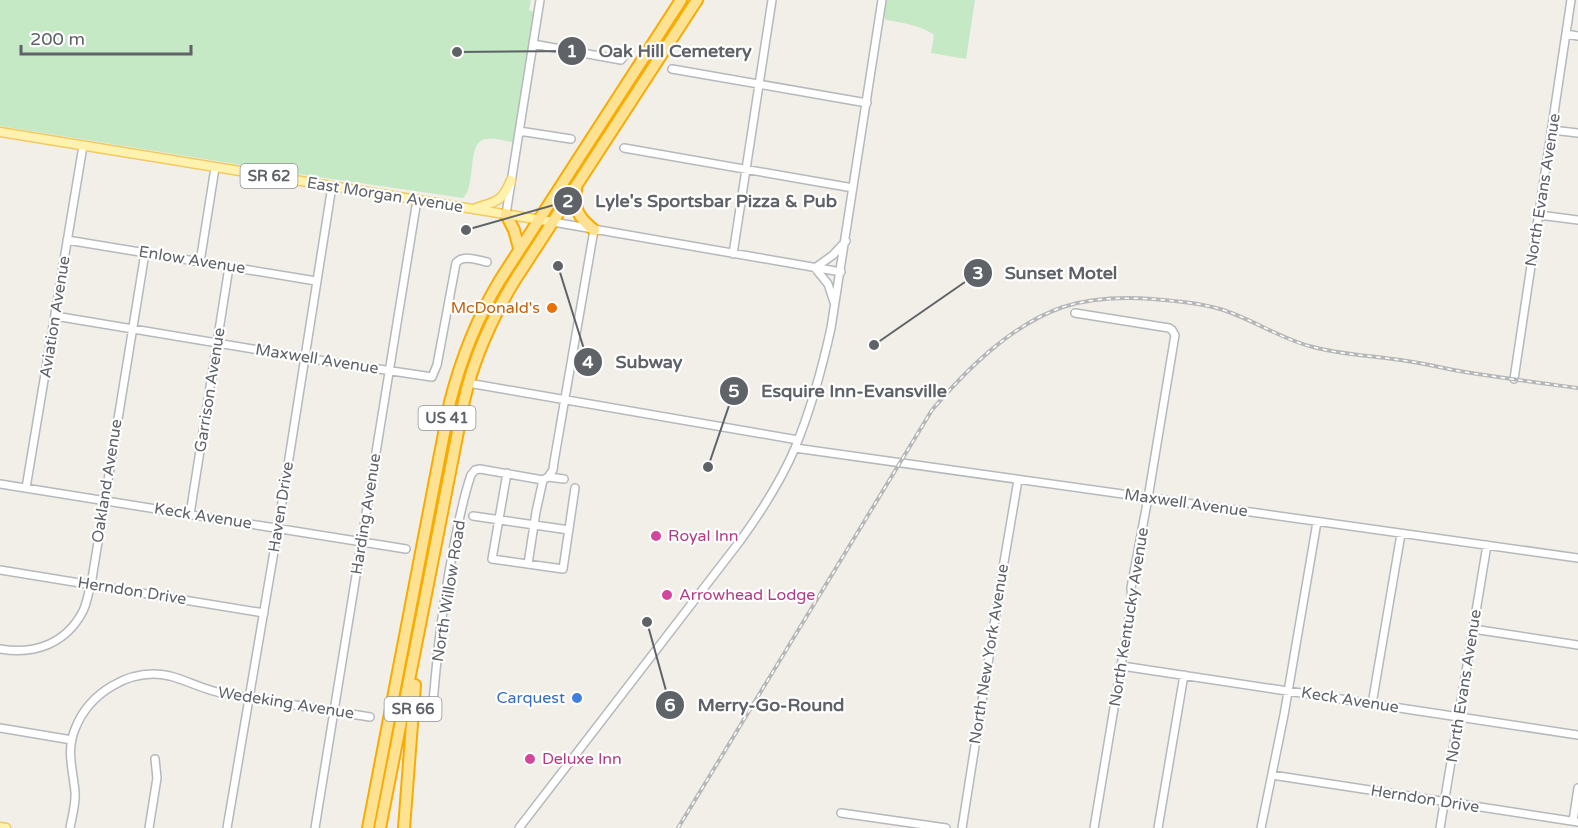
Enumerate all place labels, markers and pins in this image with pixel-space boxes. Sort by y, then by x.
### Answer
callout: Oak Hill Cemetery [557,33,764,69]
callout: Lyle's Sportsbar Pizza & Pub [553,183,849,219]
callout: Sunset Motel [963,255,1129,291]
place label: McDonald's [451,298,540,318]
marker: McDonald's [545,301,559,315]
callout: Subway [573,344,694,380]
callout: Esquire Inn-Evansville [719,373,959,409]
place label: Royal Inn [668,526,739,546]
marker: Royal Inn [649,529,663,543]
place label: Arrowhead Lodge [679,585,815,605]
marker: Arrowhead Lodge [660,588,674,602]
callout: Merry-Go-Round [655,687,856,723]
place label: Carquest [496,688,565,708]
marker: Carquest [570,691,584,705]
place label: Deluxe Inn [542,749,622,769]
marker: Deluxe Inn [523,752,537,766]

